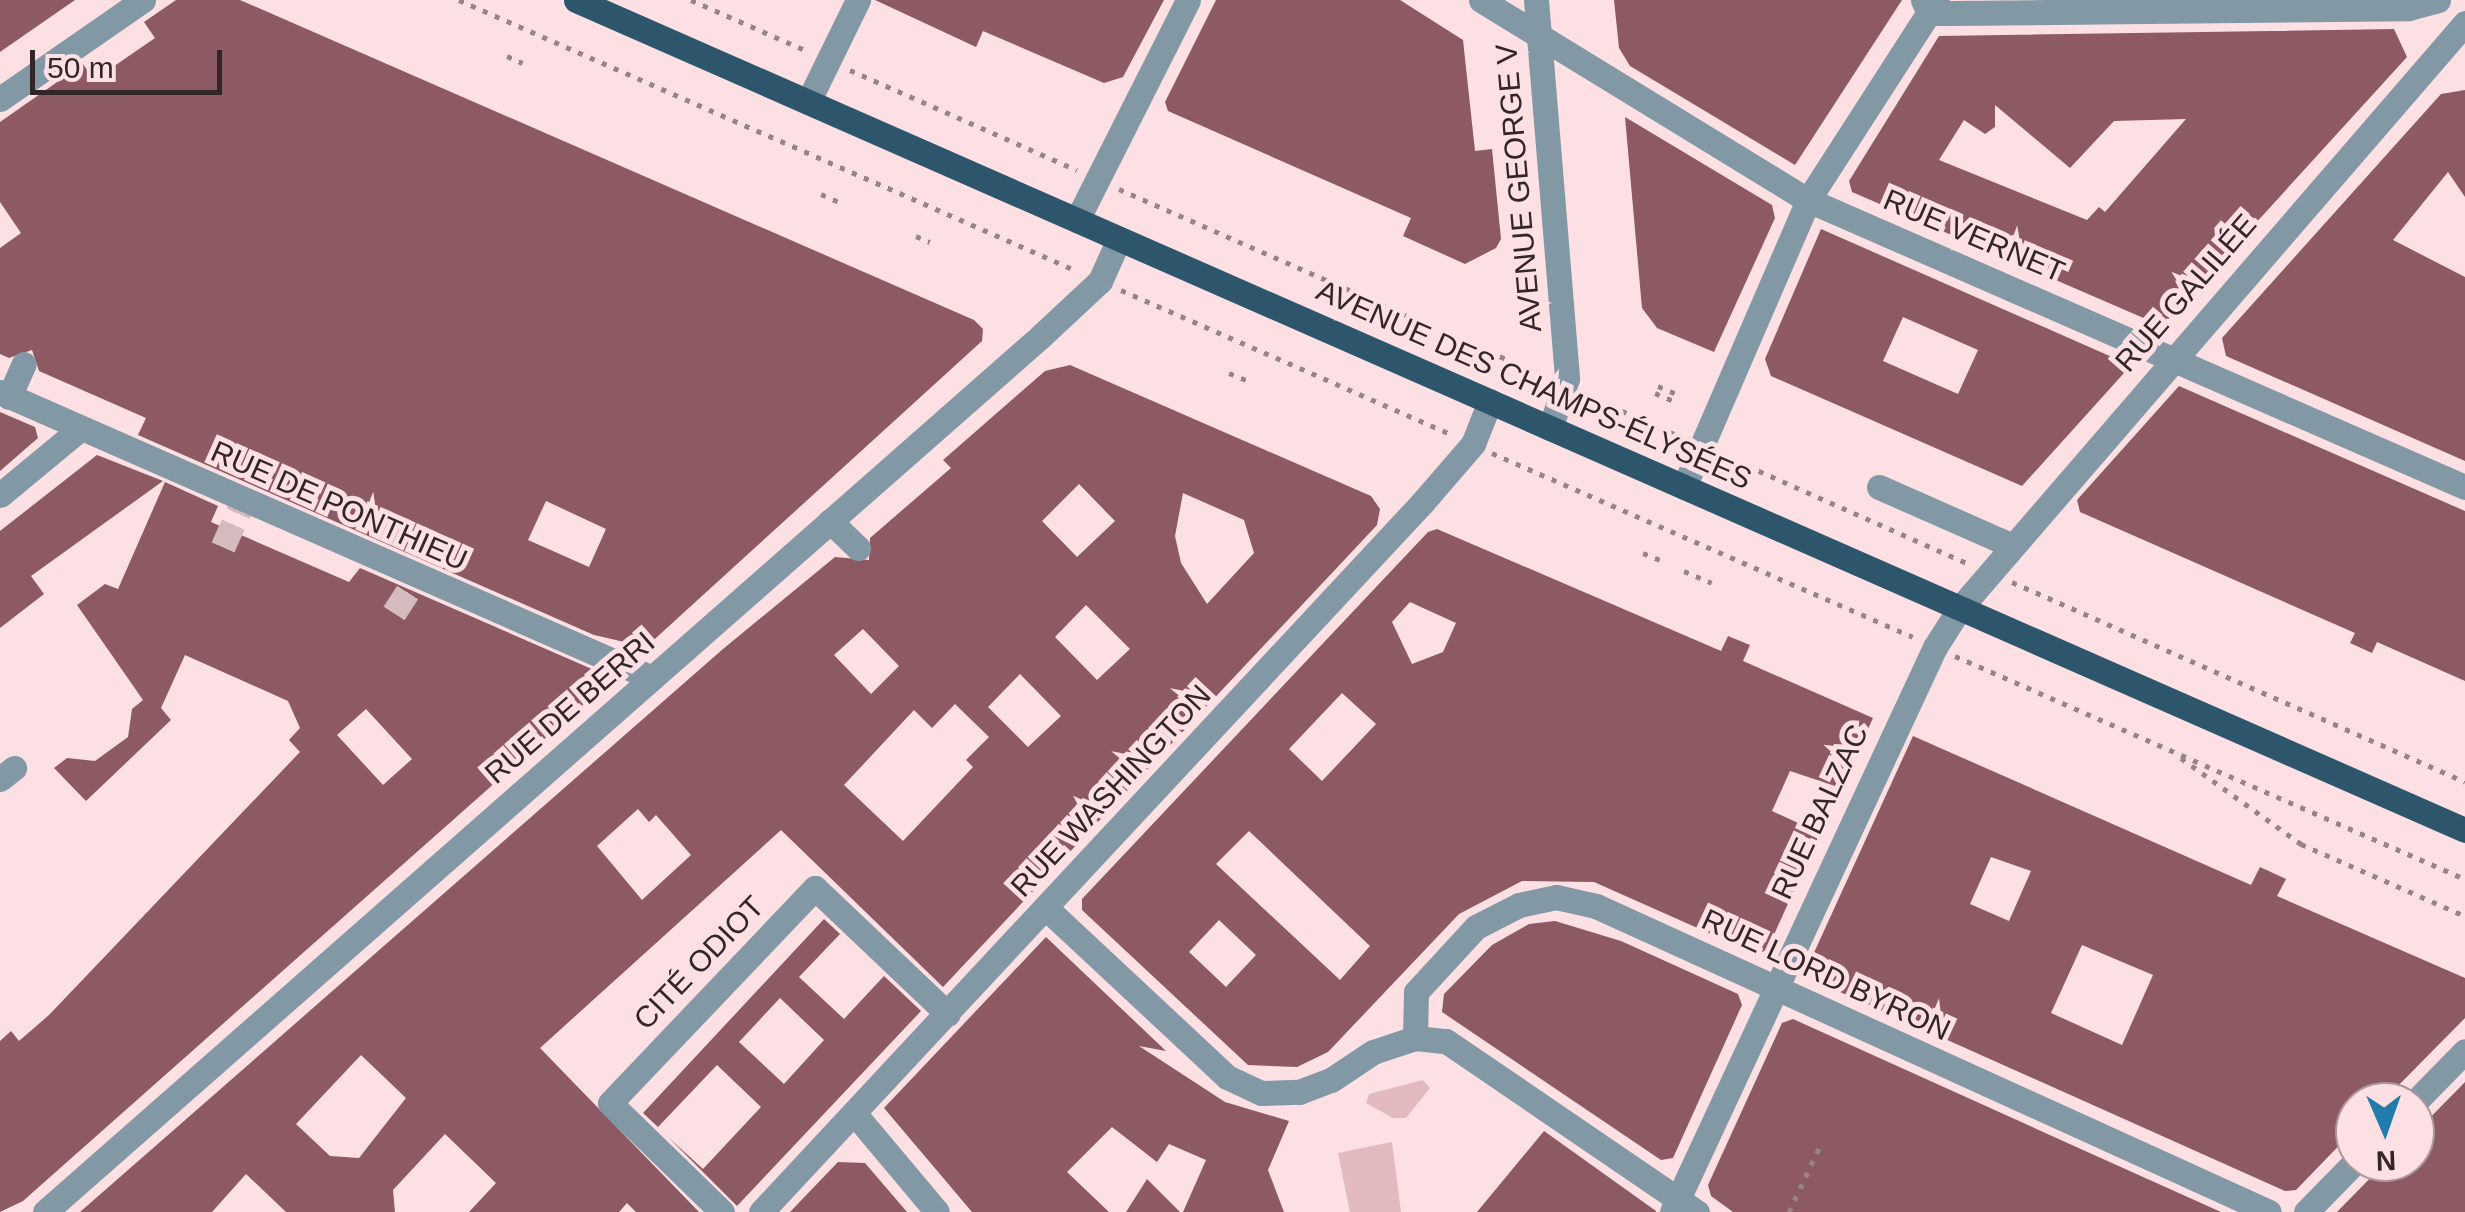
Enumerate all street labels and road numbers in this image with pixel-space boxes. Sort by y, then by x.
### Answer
street label: AVENUE GEORGE V [1488,42,1550,334]
street label: RUE VERNET [1878,182,2070,290]
street label: RUE GALILÉE [2108,207,2264,379]
street label: AVENUE DES CHAMPS-ÉLYSÉES [1311,272,1757,498]
street label: RUE DE PONTHIEU [205,433,473,579]
street label: RUE DE BERRI [478,624,662,792]
street label: RUE WASHINGTON [1003,678,1219,904]
street label: RUE BALZAC [1764,719,1876,905]
street label: CITÉ ODIOT [626,889,772,1037]
street label: RUE LORD BYRON [1696,902,1956,1048]

